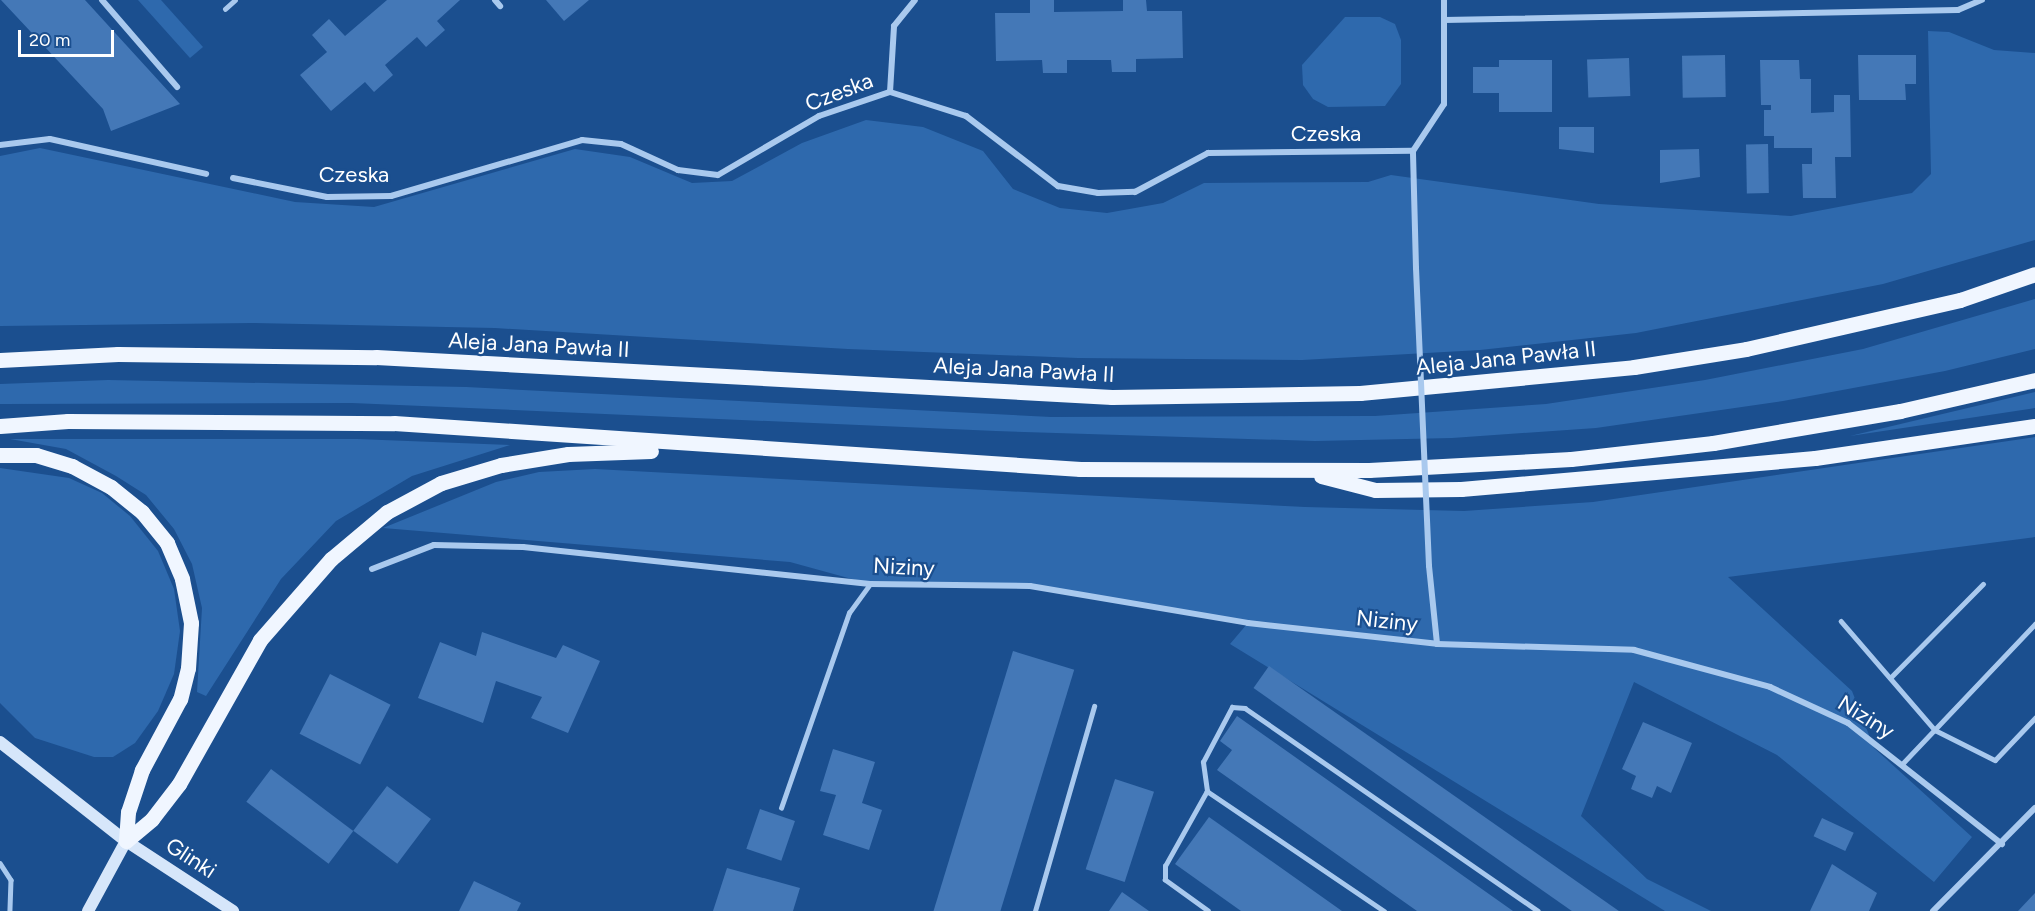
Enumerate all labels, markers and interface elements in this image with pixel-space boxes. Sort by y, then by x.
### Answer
scale bar [21,18,117,56]
text: 20 m [29,29,70,51]
street label: Czeska [801,67,877,117]
street label: Czeska [1291,121,1361,147]
street label: Czeska [319,162,389,188]
street label: Aleja Jana Pawła II [448,327,630,363]
street label: Aleja Jana Pawła II [1414,335,1598,381]
street label: Aleja Jana Pawła II [933,352,1115,388]
street label: Niziny [872,552,936,582]
street label: Niziny [1355,605,1419,637]
street label: Niziny [1833,689,1899,745]
street label: Glinki [161,832,221,884]

